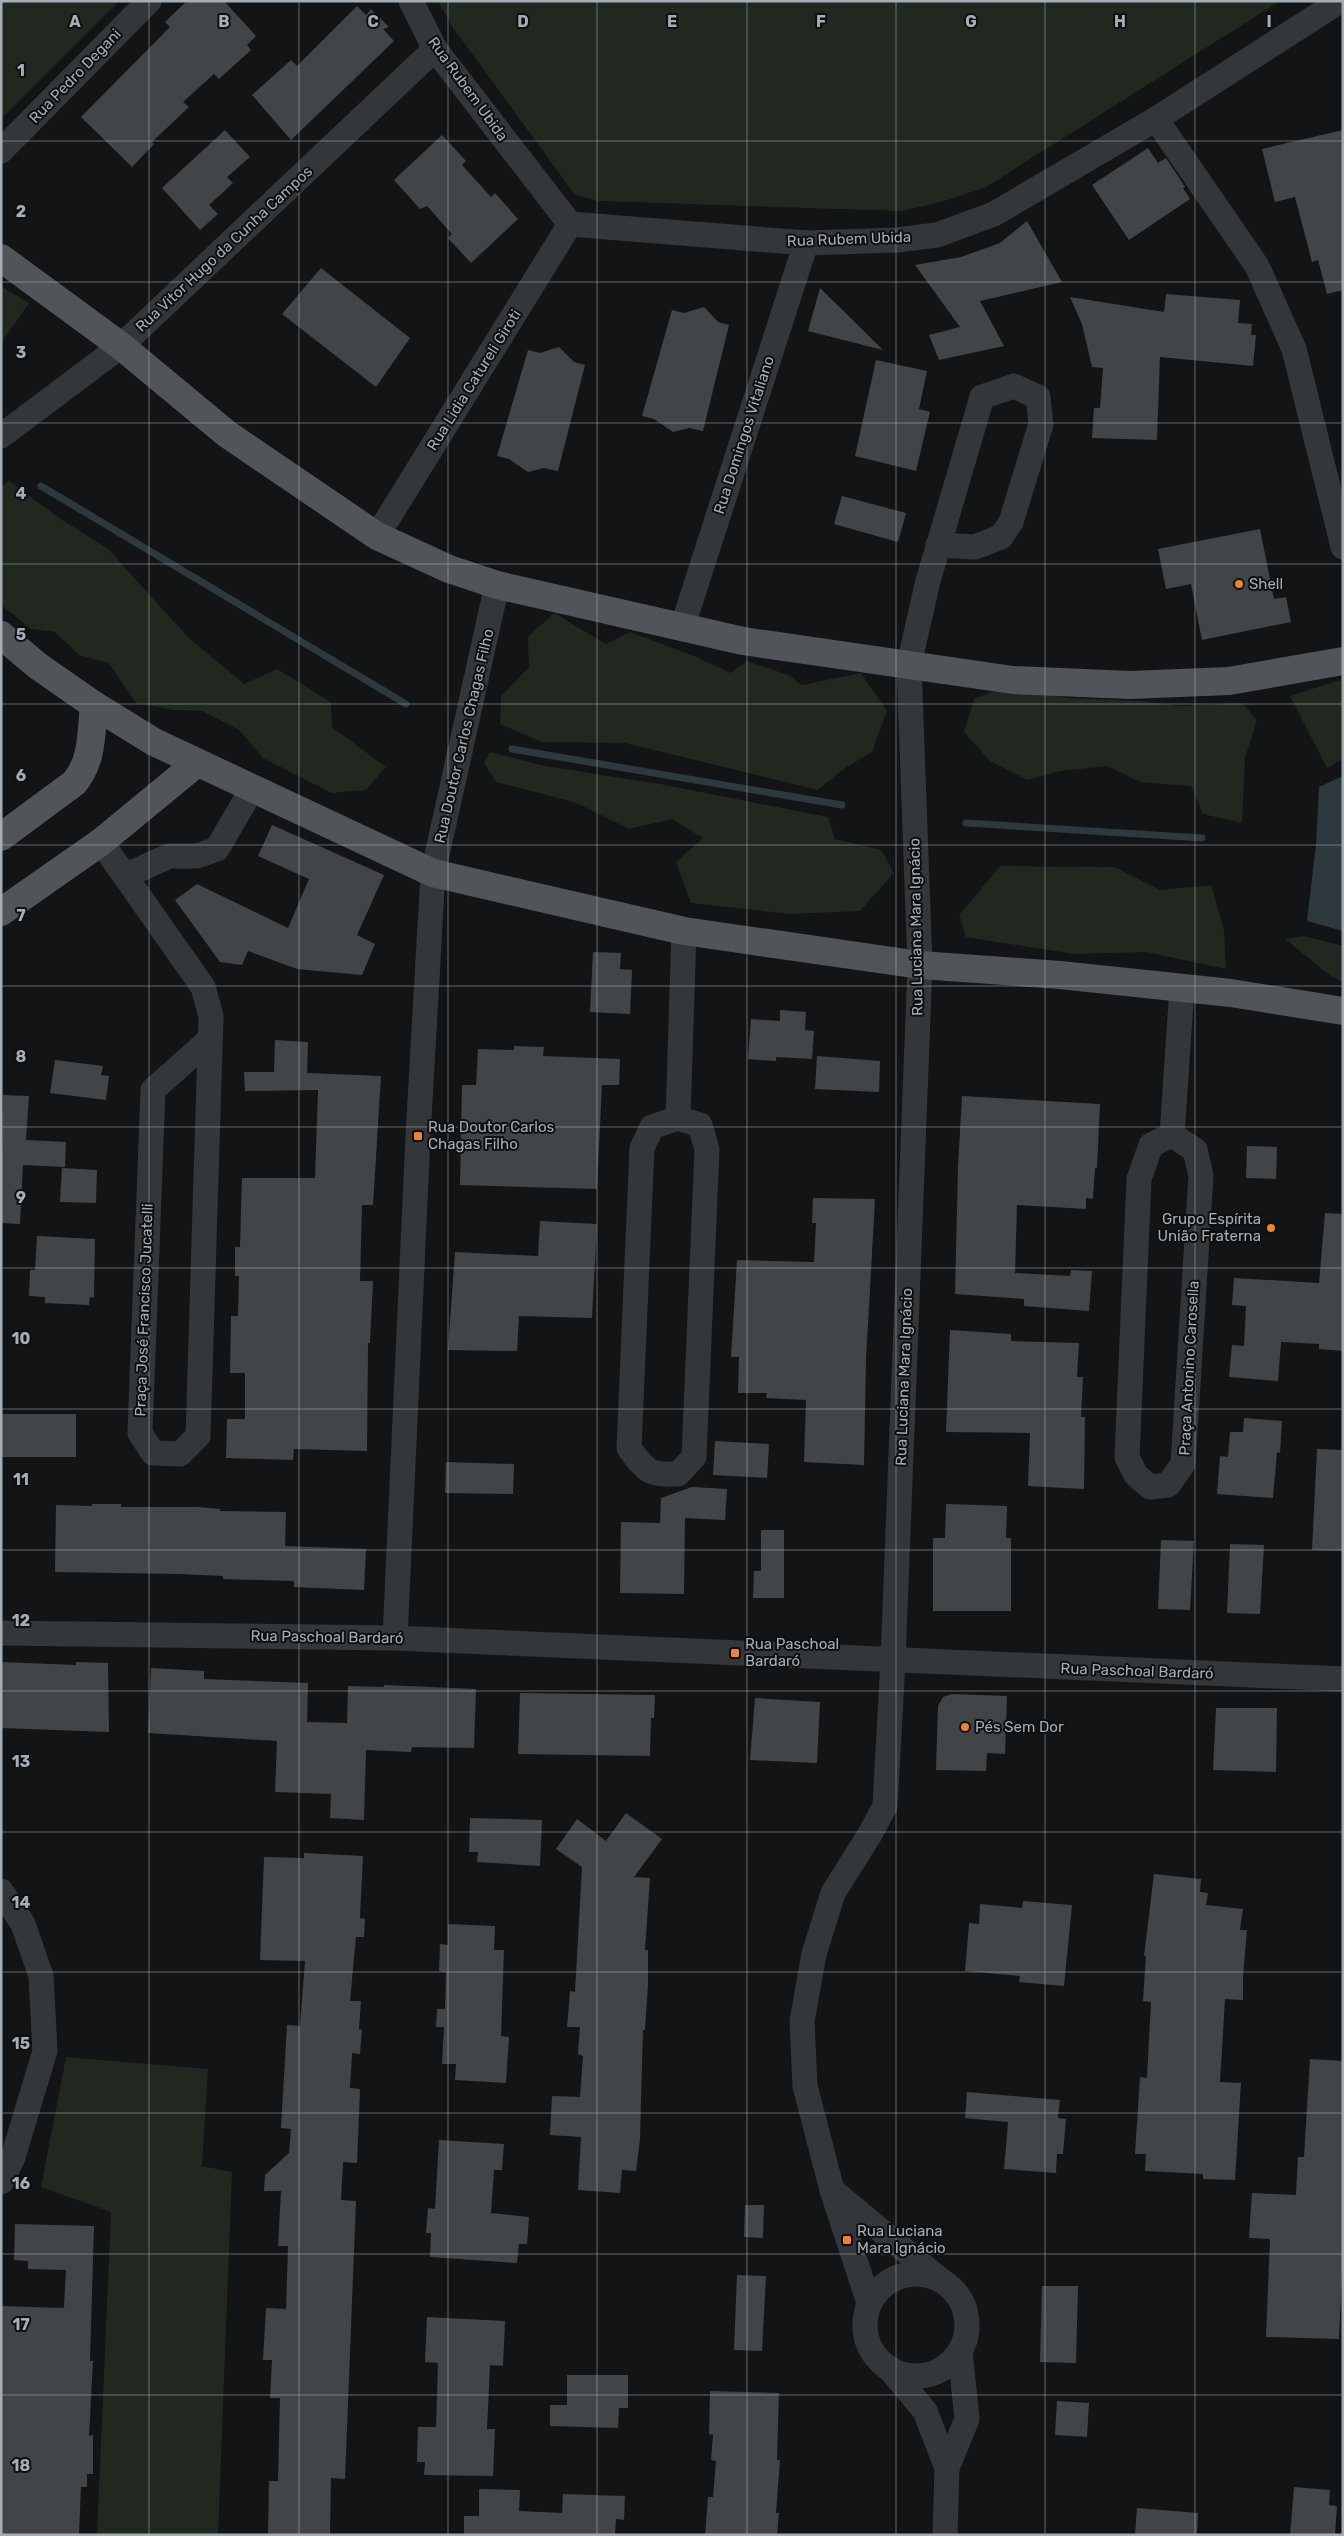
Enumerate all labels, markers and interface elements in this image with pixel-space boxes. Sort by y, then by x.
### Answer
text: A [69,12,81,31]
text: B [218,12,230,31]
text: C [367,12,379,31]
text: D [517,12,529,31]
text: E [667,12,677,31]
text: F [816,12,826,31]
text: G [965,12,977,31]
text: H [1114,12,1126,31]
text: I [1266,12,1272,31]
street label: Rua Pedro Degani [25,25,125,127]
street label: Rua Rubem Ubida [424,33,512,145]
text: 1 [17,61,25,80]
street label: Rua Vitor Hugo da Cunha Campos [132,162,316,336]
text: 2 [16,202,26,221]
street label: Rua Rubem Ubida [787,228,911,250]
street label: Rua Lidia Catureli Giroti [423,306,525,454]
text: 3 [16,343,26,362]
street label: Rua Domingos Vitaliano [710,354,778,516]
text: 4 [16,484,27,503]
place label: Shell [1249,575,1283,593]
marker: Shell [1233,578,1245,590]
text: 5 [16,625,26,644]
street label: Rua Doutor Carlos Chagas Filho [431,627,497,845]
text: 6 [16,766,26,785]
street label: Rua Luciana Mara Ignácio [905,838,927,1016]
text: 7 [16,906,26,925]
text: 8 [16,1047,27,1066]
place label: Rua Doutor Carlos Chagas Filho [428,1118,555,1153]
marker: Rua Doutor Carlos Chagas Filho [412,1130,424,1142]
text: 9 [16,1188,26,1207]
street label: Praça José Francisco Jucatelli [131,1203,157,1417]
place label: Grupo Espírita União Fraterna [1158,1210,1261,1245]
marker: Grupo Espírita União Fraterna [1265,1222,1277,1234]
street label: Praça Antonino Carosella [1175,1280,1203,1456]
street label: Rua Luciana Mara Ignácio [892,1288,916,1466]
text: 10 [12,1329,31,1348]
text: 11 [13,1470,29,1489]
text: 12 [12,1611,30,1630]
street label: Rua Paschoal Bardaró [250,1627,404,1647]
place label: Rua Paschoal Bardaró [745,1635,839,1670]
marker: Rua Paschoal Bardaró [729,1647,741,1659]
street label: Rua Paschoal Bardaró [1060,1659,1214,1683]
place label: Pés Sem Dor [975,1718,1064,1736]
marker: Pés Sem Dor [959,1721,971,1733]
text: 13 [12,1752,30,1771]
text: 14 [12,1893,31,1912]
text: 15 [12,2034,30,2053]
text: 16 [12,2174,30,2193]
place label: Rua Luciana Mara Ignácio [857,2222,946,2257]
marker: Rua Luciana Mara Ignácio [841,2234,853,2246]
text: 17 [12,2315,30,2334]
text: 18 [12,2456,31,2475]

